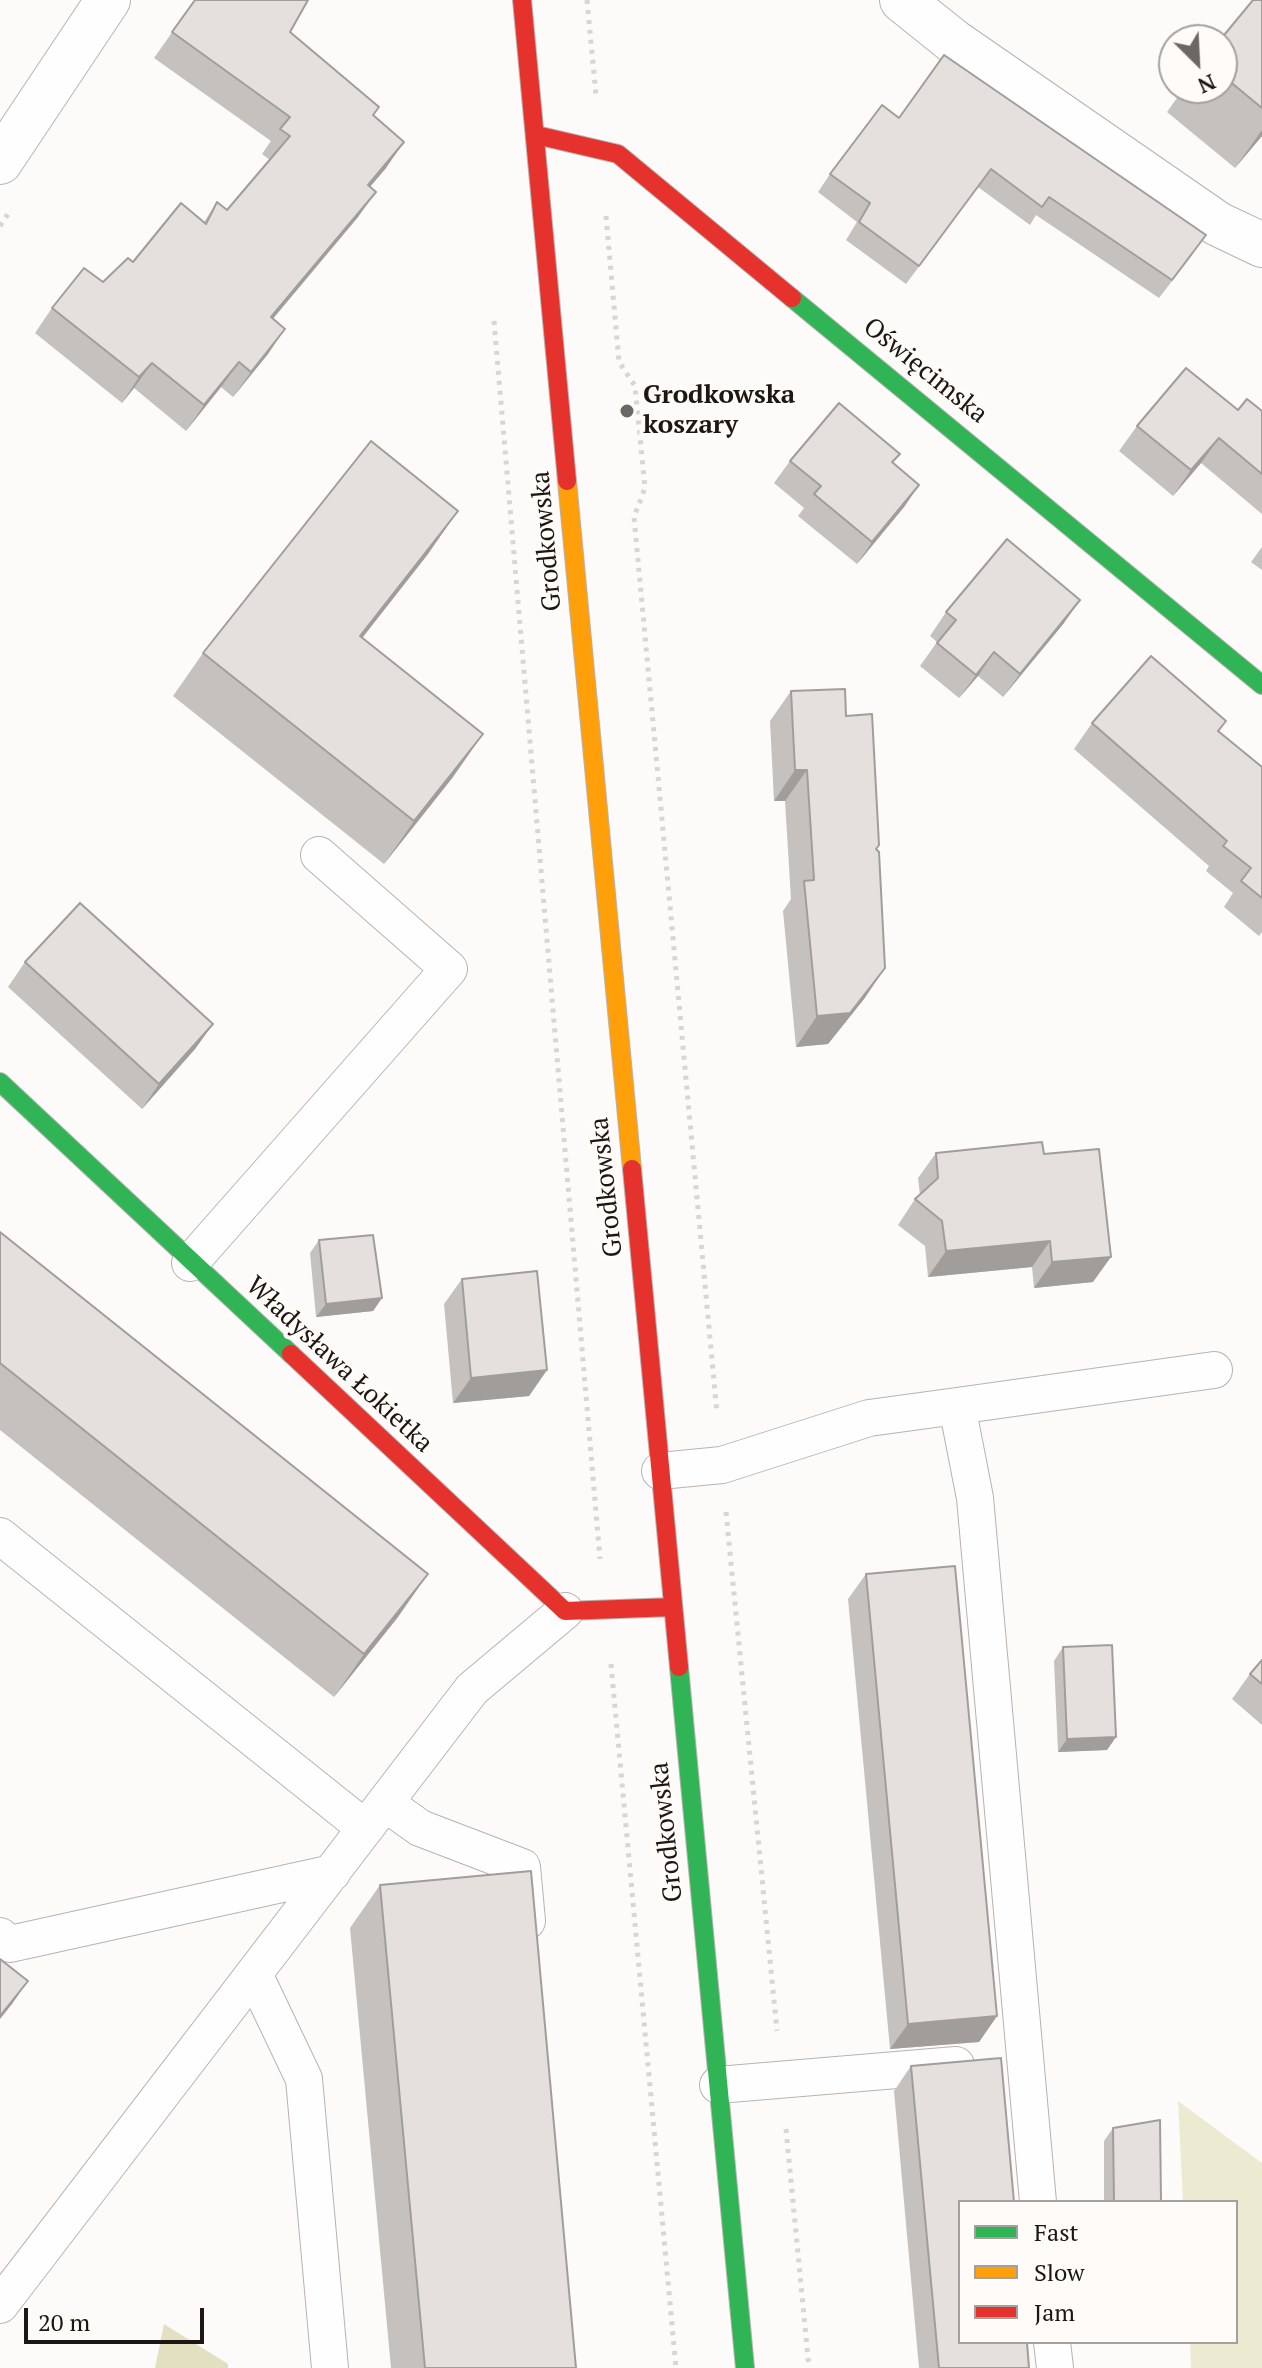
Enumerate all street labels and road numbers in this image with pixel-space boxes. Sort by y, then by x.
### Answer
street label: Oświęcimska [857,312,993,430]
street label: Grodkowska [525,470,569,612]
street label: Grodkowska [584,1115,630,1259]
street label: Władysława Łokietka [239,1270,439,1460]
street label: Grodkowska [644,1760,690,1904]

